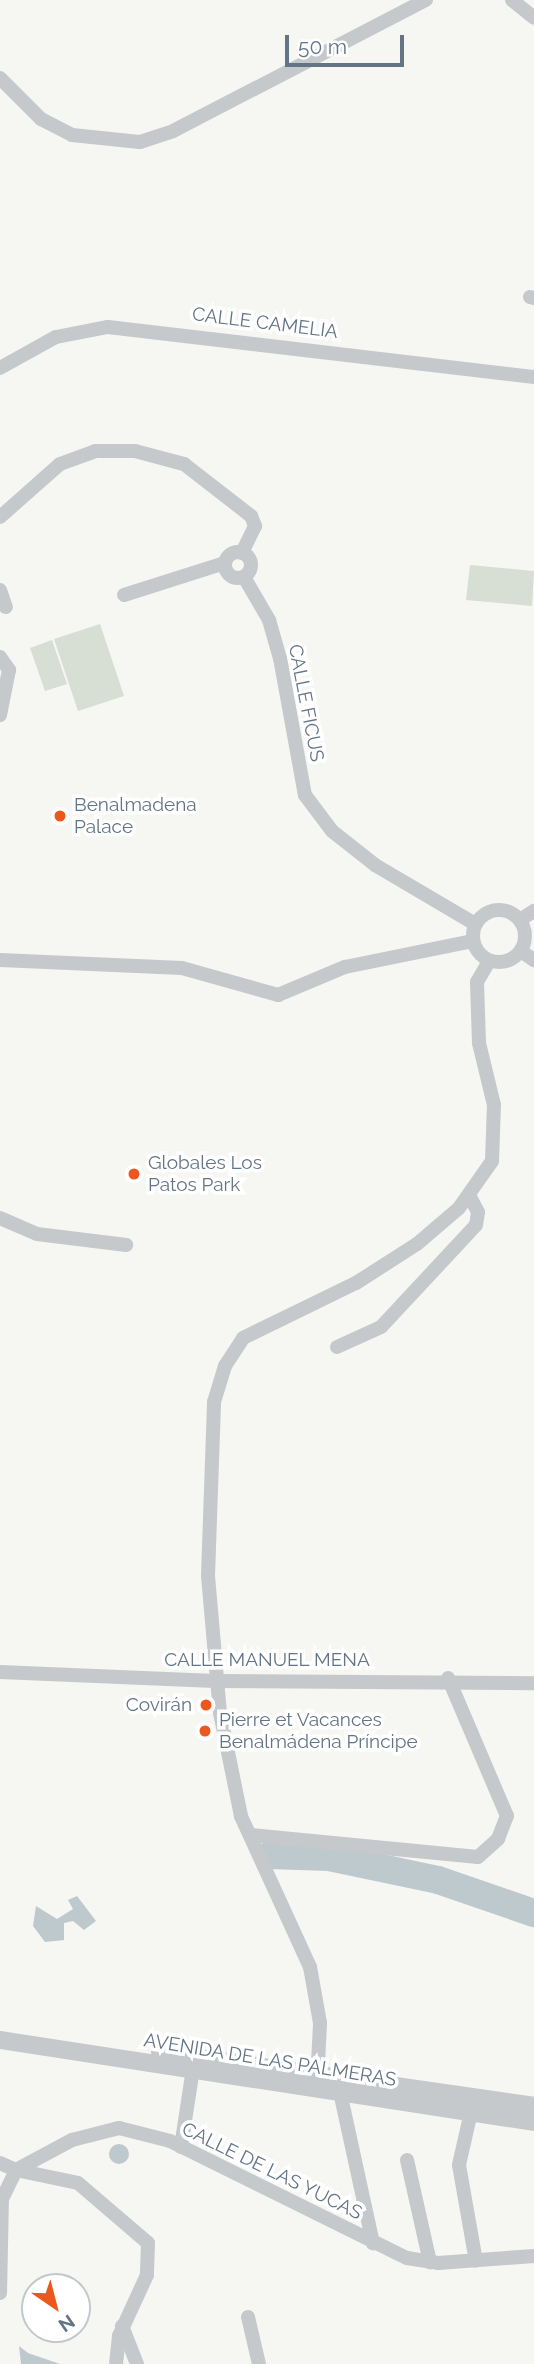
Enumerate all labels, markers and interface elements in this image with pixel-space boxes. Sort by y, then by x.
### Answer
scale bar [289,21,408,65]
text: 50 m [298,34,347,59]
street label: CALLE CAMELIA [191,303,339,343]
street label: CALLE FICUS [283,642,329,764]
place label: Benalmadena Palace [74,794,197,838]
marker: Benalmadena Palace [52,808,68,824]
place label: Globales Los Patos Park [148,1152,262,1196]
marker: Globales Los Patos Park [126,1166,142,1182]
street label: CALLE MANUEL MENA [164,1649,370,1671]
place label: Covirán [126,1694,192,1716]
marker: Covirán [198,1697,214,1713]
place label: Pierre et Vacances Benalmádena Príncipe [219,1709,418,1753]
marker: Pierre et Vacances Benalmádena Príncipe [197,1723,213,1739]
street label: AVENIDA DE LAS PALMERAS [142,2029,398,2091]
street label: CALLE DE LAS YUCAS [178,2117,366,2225]
north arrow [21,2273,91,2343]
text: N [55,2310,79,2337]

